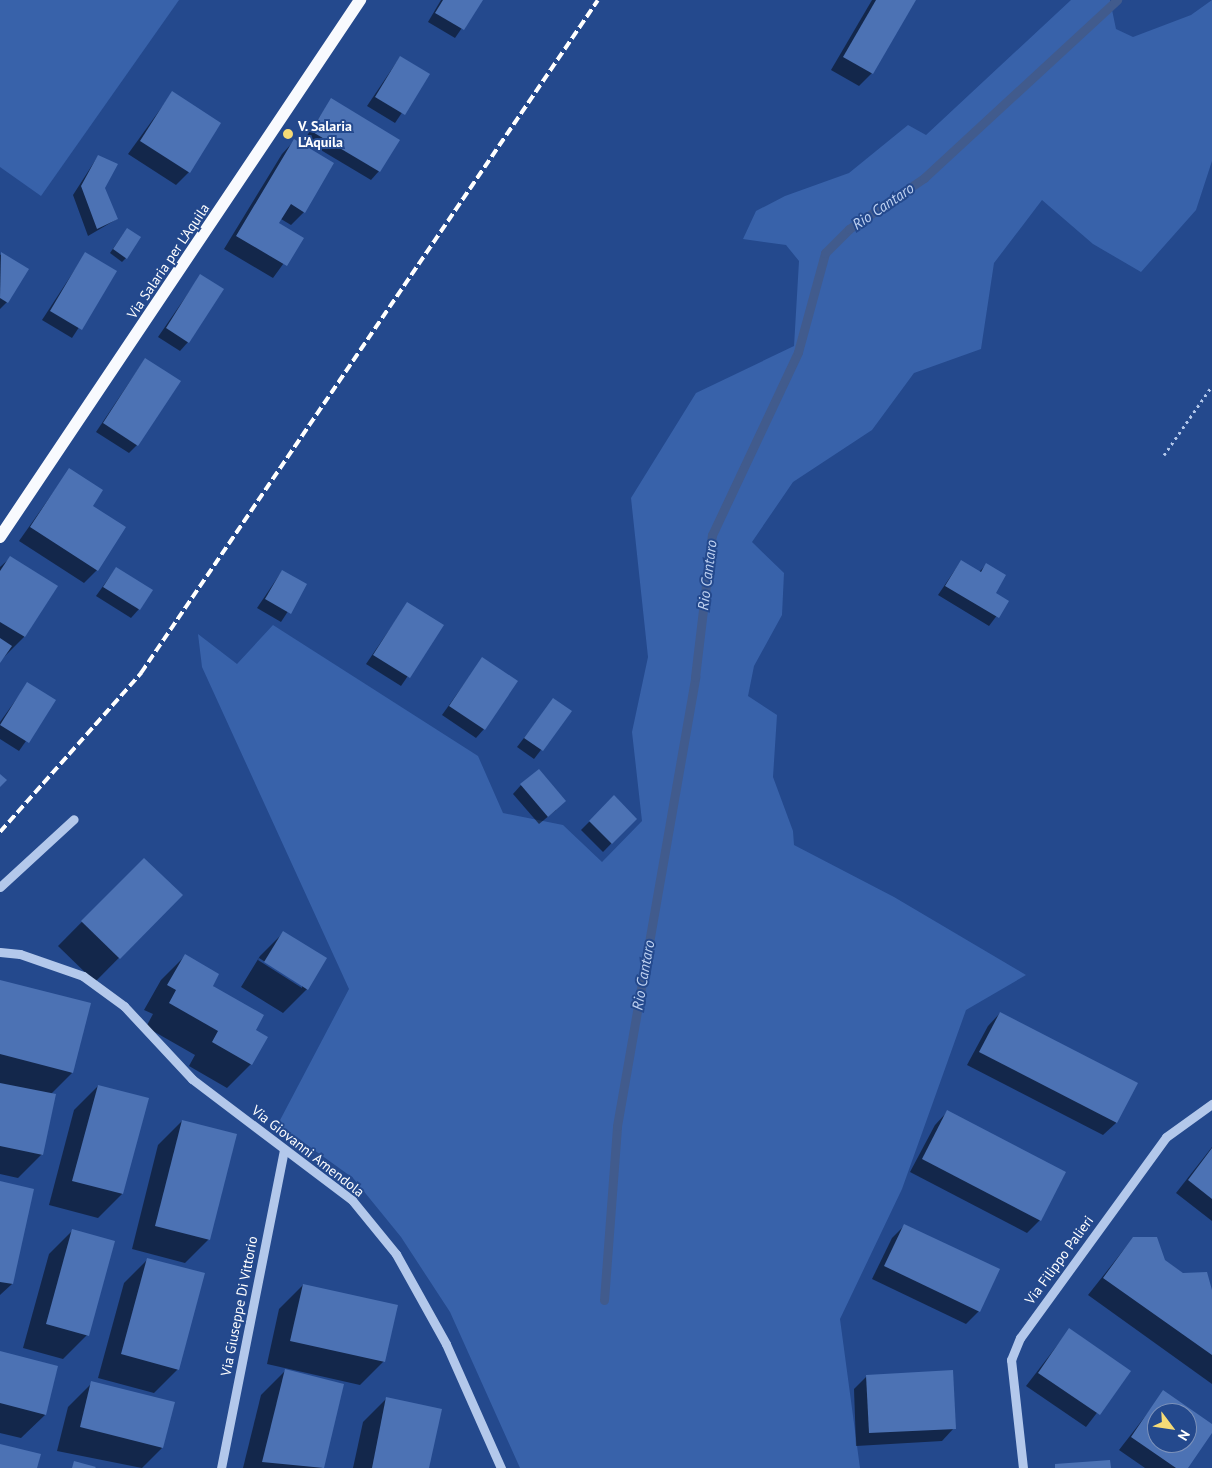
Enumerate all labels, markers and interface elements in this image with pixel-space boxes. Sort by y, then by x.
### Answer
place label: V. Salaria L'Aquila [298,118,353,150]
marker: V. Salaria L'Aquila [282,128,294,140]
water label: Rio Cantaro [849,179,917,233]
street label: Via Salaria per L'Aquila [123,200,213,322]
water label: Rio Cantaro [694,539,720,611]
water label: Rio Cantaro [628,939,658,1011]
street label: Via Giovanni Amendola [248,1102,368,1200]
street label: Via Filippo Palieri [1021,1212,1097,1308]
street label: Via Giuseppe Di Vittorio [217,1234,261,1378]
north arrow [1147,1403,1197,1453]
text: N [1174,1427,1194,1444]

